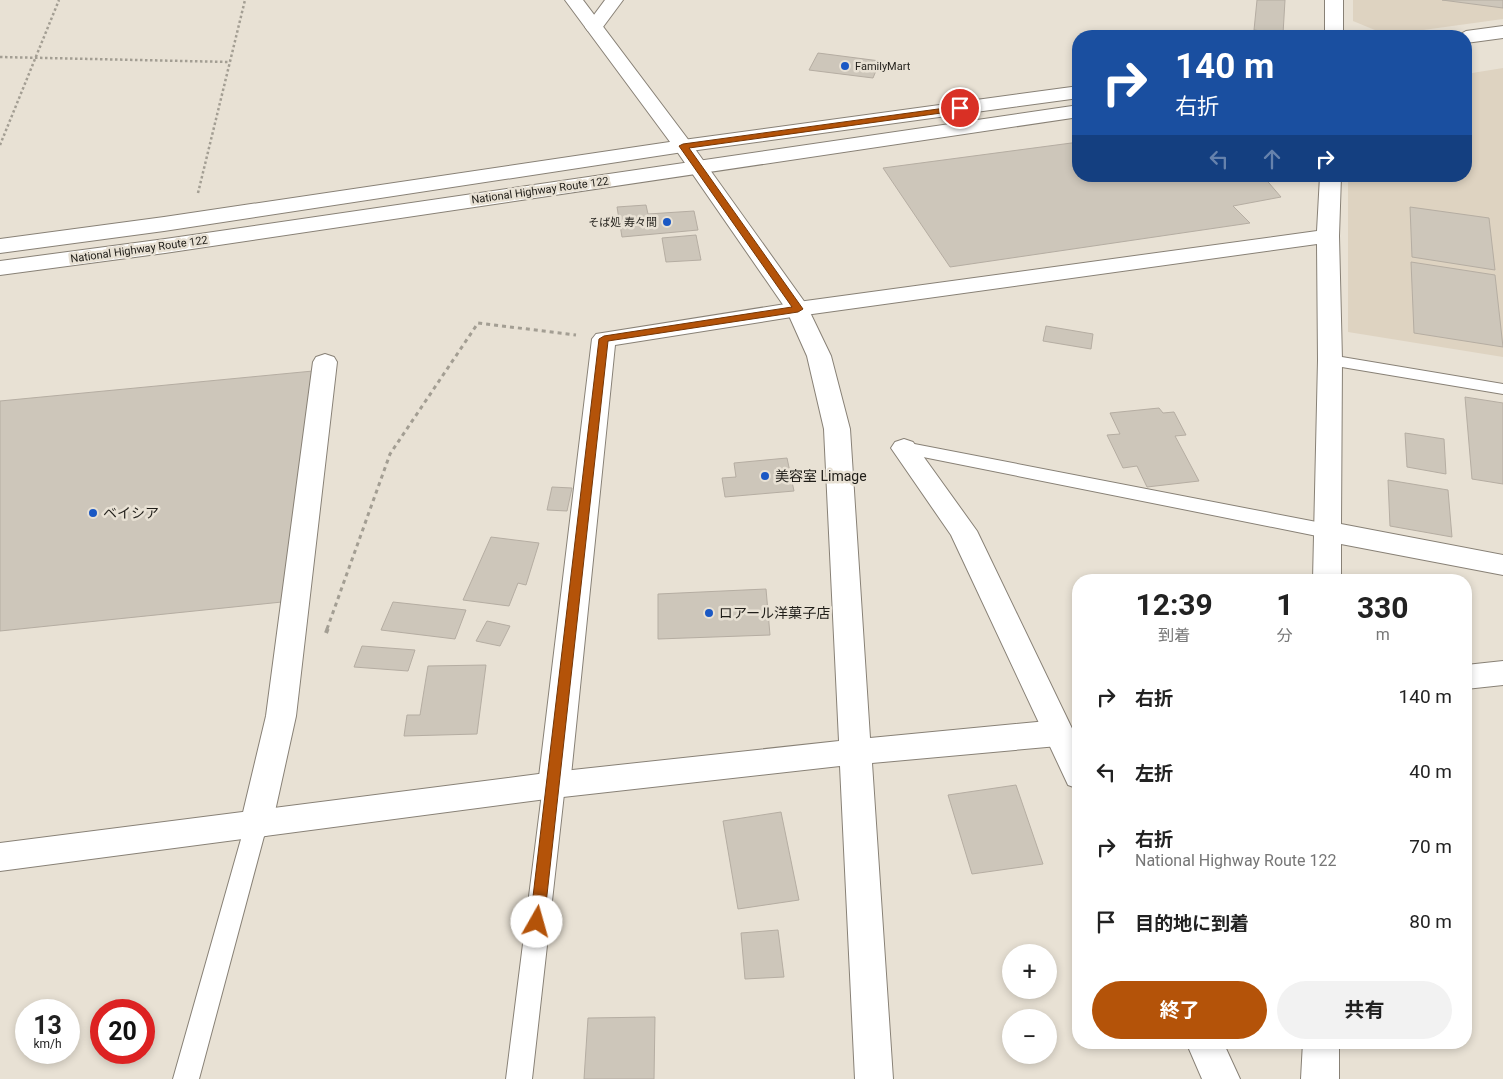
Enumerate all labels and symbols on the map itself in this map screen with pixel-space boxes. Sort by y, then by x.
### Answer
marker: FamilyMart [839,60,851,72]
place label: FamilyMart [855,60,911,73]
pin [939,87,981,129]
street label: National Highway Route 122 [471,174,610,207]
place label: そば処 寿々間 [588,216,657,229]
marker: そば処 寿々間 [661,216,673,228]
street label: National Highway Route 122 [70,233,209,266]
place label: 美容室 Limage [775,468,867,484]
marker: 美容室 Limage [759,470,771,482]
place label: ベイシア [103,505,159,521]
marker: ベイシア [87,507,99,519]
place label: ロアール洋菓子店 [719,605,830,621]
marker: ロアール洋菓子店 [703,607,715,619]
position arrow [510,895,562,947]
speed limit sign: 20 [90,999,155,1064]

